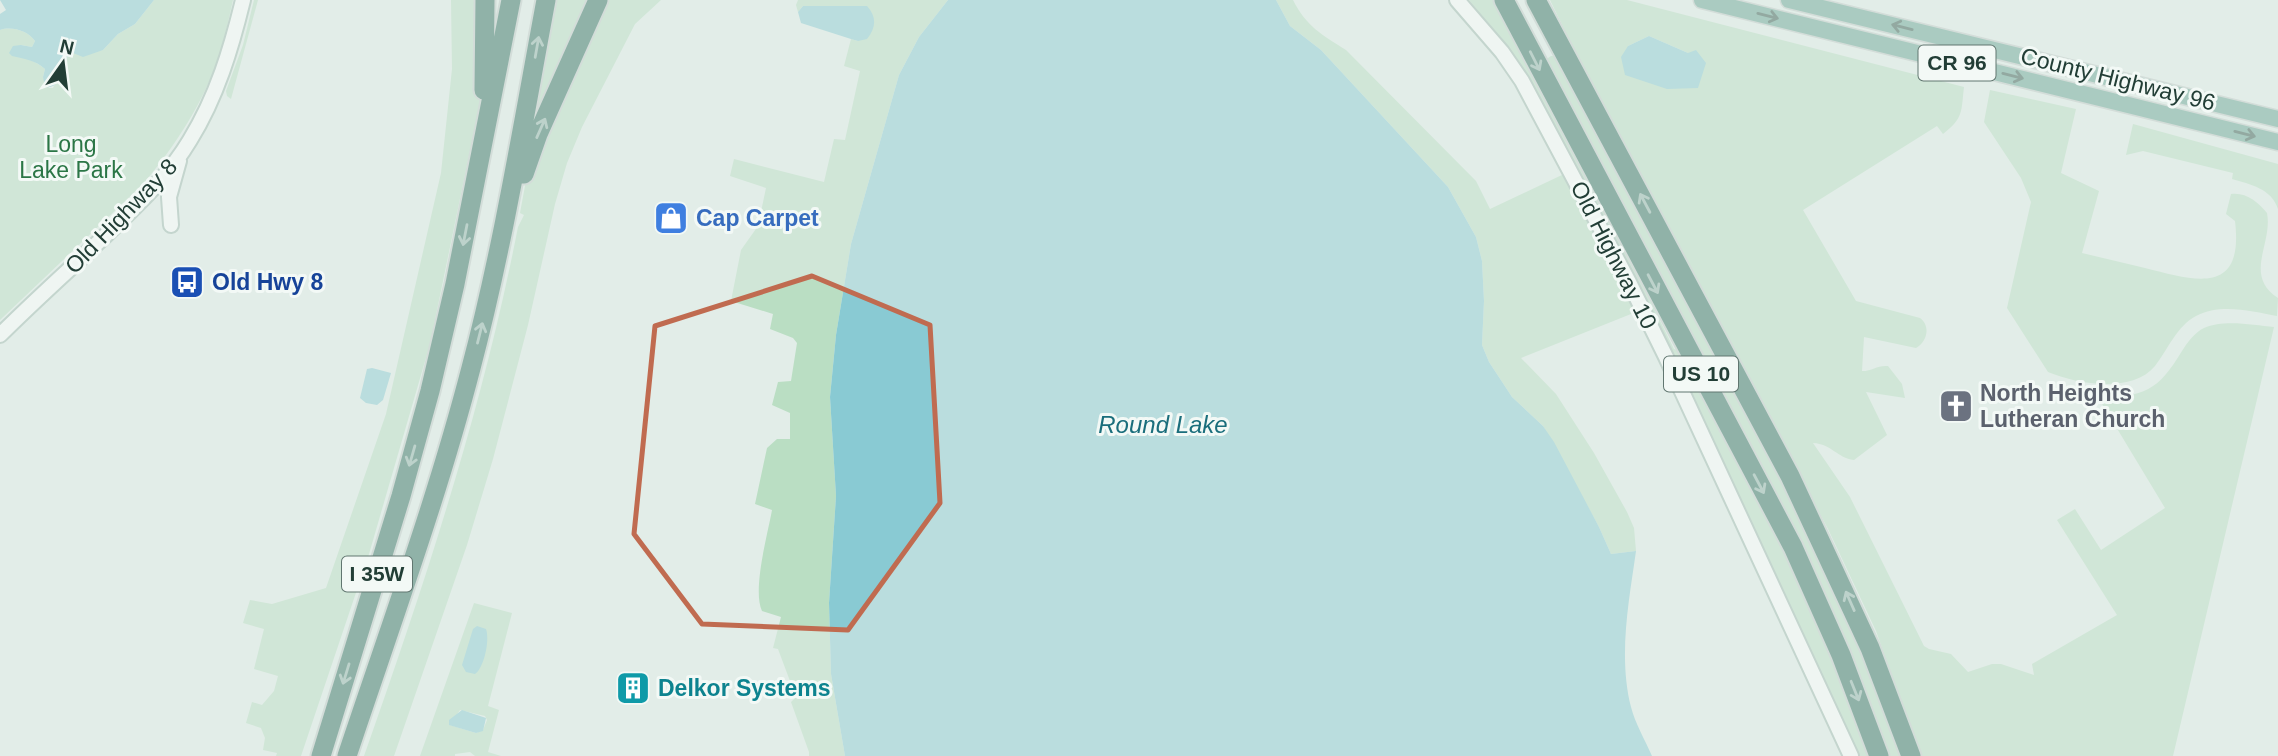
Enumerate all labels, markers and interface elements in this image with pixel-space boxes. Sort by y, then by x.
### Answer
one-way arrow [1756,10,1779,23]
one-way arrow [1891,20,1914,33]
north arrow [28,28,98,98]
text: N [58,35,76,59]
one-way arrow [531,36,545,59]
street label: County Highway 96 [2018,42,2218,116]
road number: CR 96 [1918,46,1996,80]
one-way arrow [1528,50,1542,71]
one-way arrow [2001,70,2023,83]
one-way arrow [535,118,549,139]
one-way arrow [2233,128,2256,141]
park label: Long Lake Park [19,131,123,183]
street label: Old Highway 8 [60,153,182,279]
street label: Old Highway 10 [1566,177,1662,333]
one-way arrow [1638,193,1651,214]
shop icon: Cap Carpet [652,199,690,237]
place label: Cap Carpet [696,205,819,231]
one-way arrow [458,223,471,246]
bus stop icon: Old Hwy 8 [168,263,206,301]
place label: Old Hwy 8 [212,269,323,295]
one-way arrow [1646,273,1660,293]
one-way arrow [474,322,487,345]
road number: US 10 [1664,356,1738,392]
place label: North Heights Lutheran Church [1980,380,2165,432]
church icon: North Heights Lutheran Church [1937,387,1975,425]
water label: Round Lake [1098,411,1228,438]
one-way arrow [405,445,418,467]
one-way arrow [1753,474,1767,494]
road number: I 35W [342,556,412,592]
one-way arrow [1843,591,1856,613]
one-way arrow [339,663,352,685]
building icon: Delkor Systems [614,669,652,707]
place label: Delkor Systems [658,675,831,701]
one-way arrow [1849,679,1862,701]

